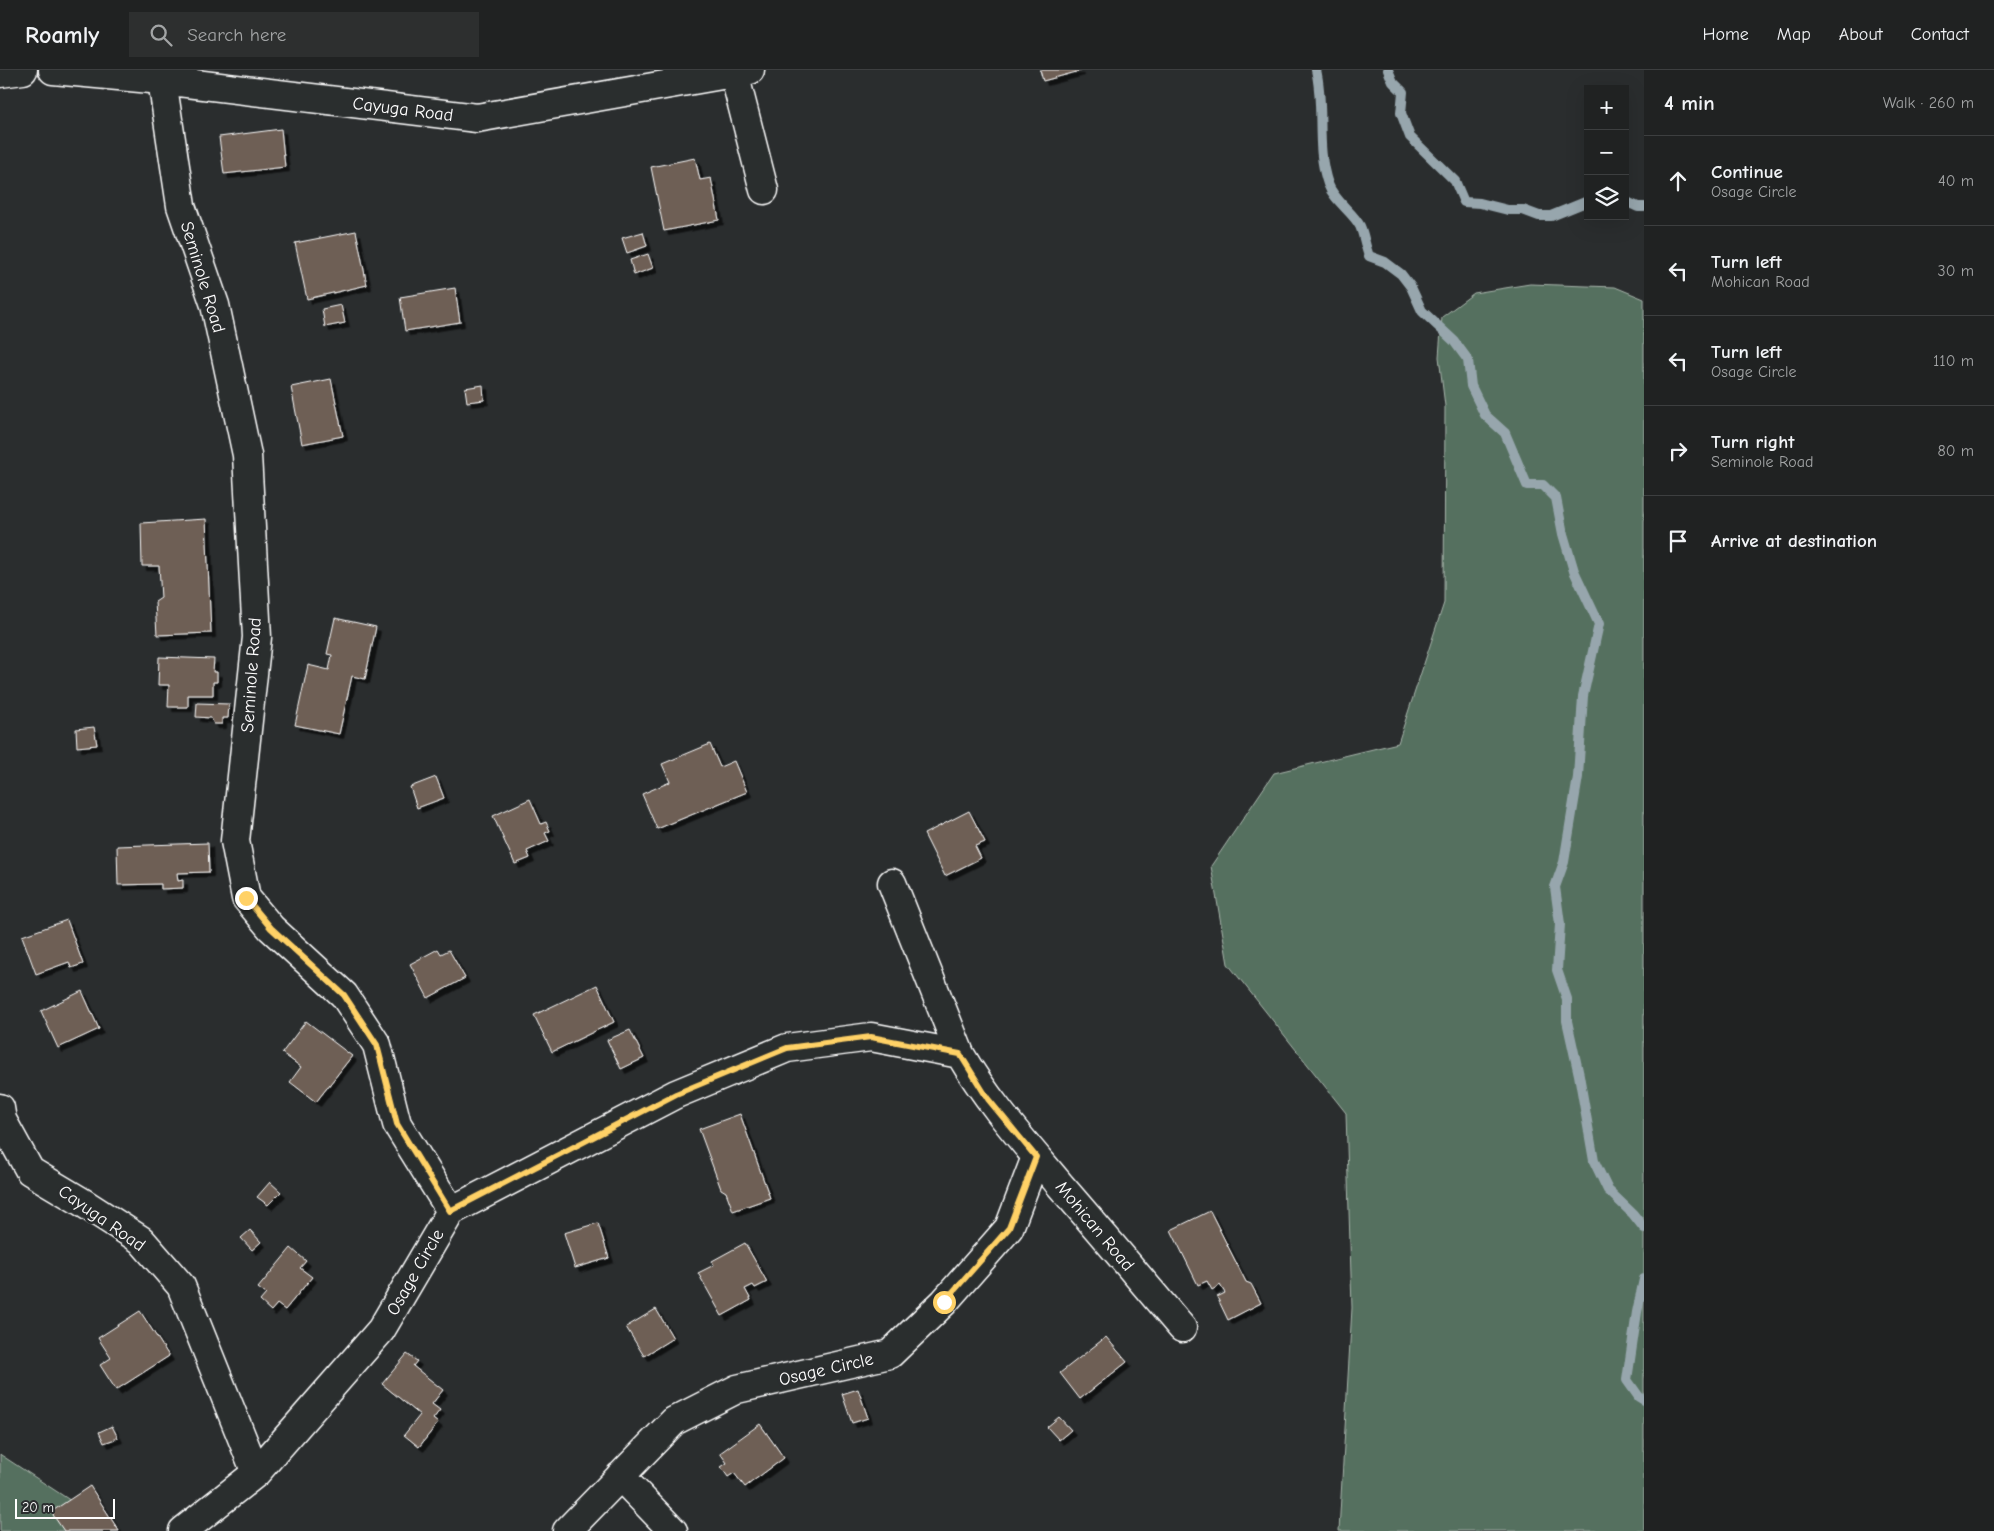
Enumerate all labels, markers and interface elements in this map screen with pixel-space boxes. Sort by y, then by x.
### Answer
search box [129,12,479,57]
text: Roamly [25,21,99,49]
icon: search [147,21,175,49]
text: Search here [187,24,286,46]
text: Home [1702,24,1749,45]
text: Map [1777,24,1811,45]
text: About [1839,24,1883,45]
text: Contact [1911,24,1969,45]
map controls [1584,85,1629,220]
button: + [1584,85,1629,130]
text: 4 min [1664,91,1715,115]
street label: Cayuga Road [351,93,454,126]
text: Walk · 260 m [1883,94,1974,112]
button: − [1584,130,1629,175]
text: Continue [1711,161,1783,183]
icon: ahead [1664,167,1692,195]
text: 40 m [1938,172,1974,190]
button: layers [1584,175,1629,220]
text: Osage Circle [1711,183,1797,201]
street label: Seminole Road [176,219,229,335]
text: Turn left [1711,251,1782,273]
icon: left [1664,257,1692,285]
text: 30 m [1938,262,1974,280]
text: Mohican Road [1711,273,1810,291]
text: Turn left [1711,341,1782,363]
icon: left [1664,347,1692,375]
text: 110 m [1933,352,1974,370]
text: Osage Circle [1711,363,1797,381]
text: Turn right [1711,431,1795,453]
icon: right [1664,437,1692,465]
text: 80 m [1937,442,1974,460]
text: Seminole Road [1711,453,1813,471]
icon: arrive [1664,527,1692,555]
text: Arrive at destination [1711,530,1877,552]
street label: Seminole Road [237,617,266,733]
route end [235,887,258,910]
street label: Mohican Road [1051,1177,1138,1276]
street label: Cayuga Road [54,1181,149,1256]
street label: Osage Circle [382,1225,449,1319]
route start [933,1291,956,1314]
street label: Osage Circle [777,1348,875,1391]
scale bar [15,1496,115,1519]
text: 20 m [22,1499,54,1516]

